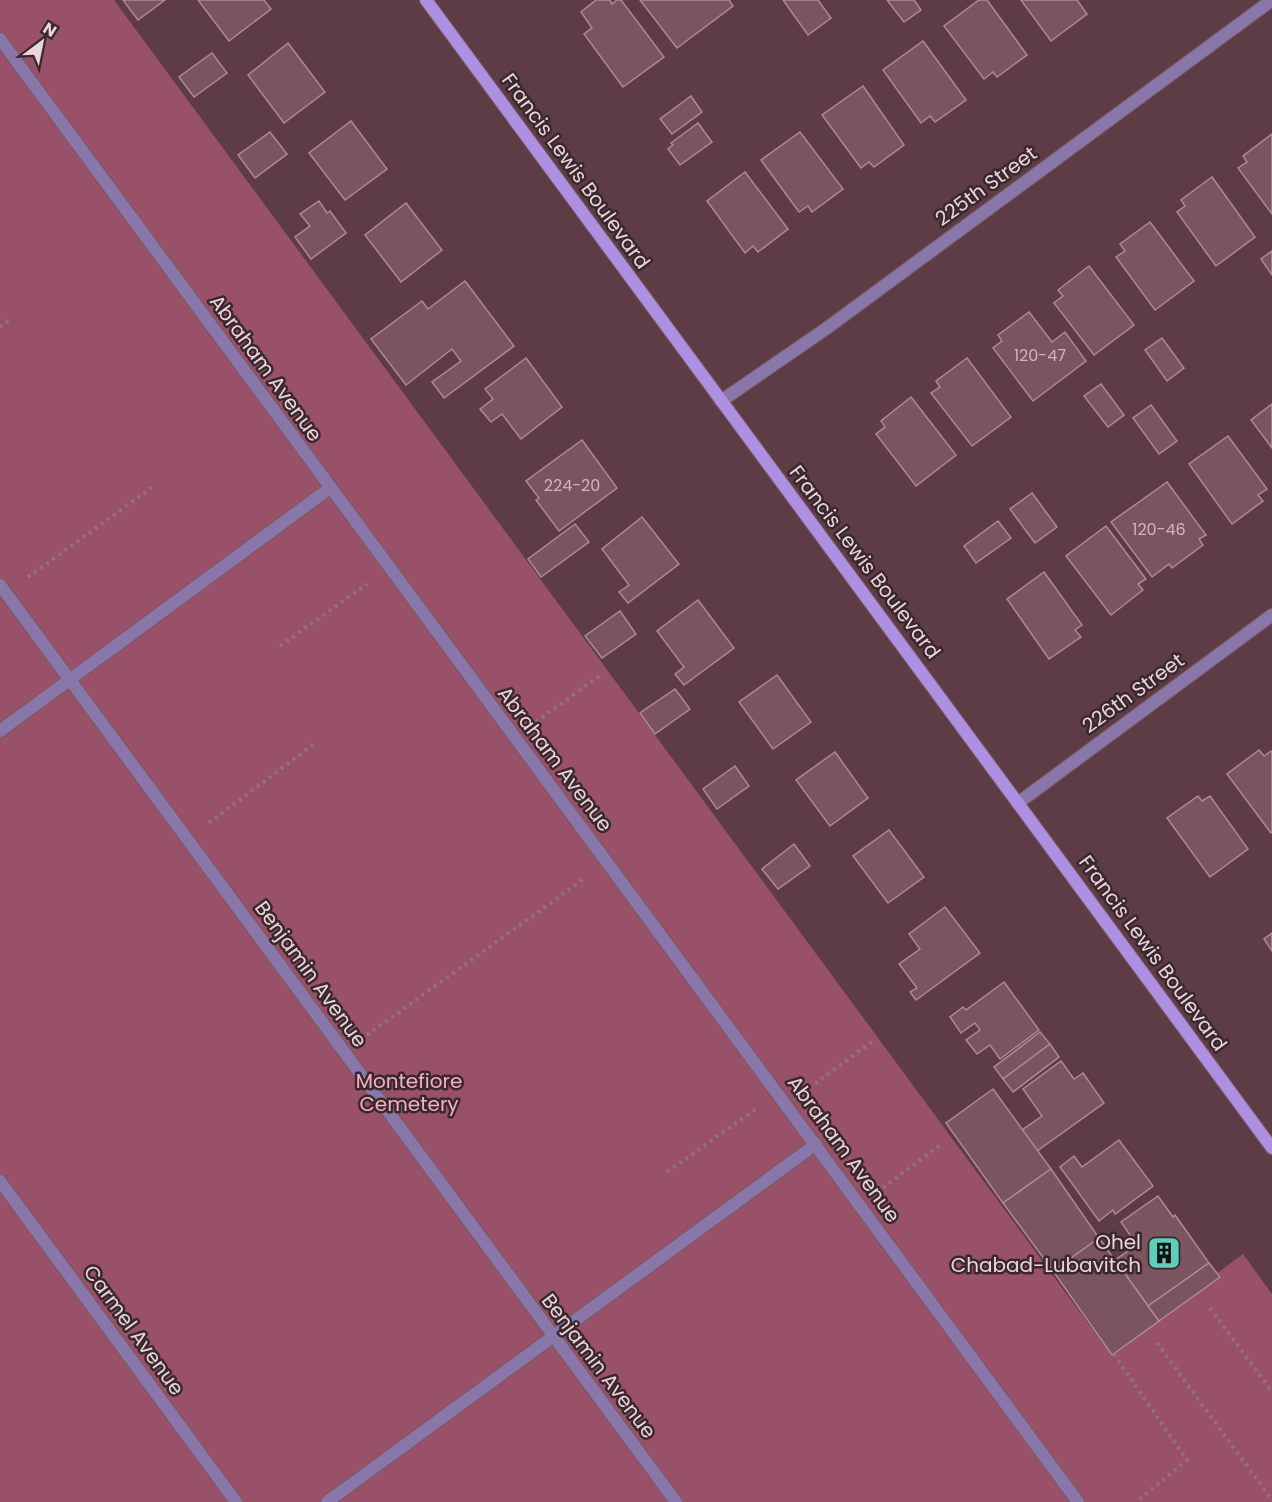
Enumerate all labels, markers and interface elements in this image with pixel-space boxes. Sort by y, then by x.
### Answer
north arrow [12,12,72,72]
text: N [38,17,61,43]
street label: Francis Lewis Boulevard [495,67,657,275]
street label: 225th Street [929,140,1043,232]
street label: Abraham Avenue [203,289,329,447]
house number: 120-47 [1014,344,1066,367]
street label: Francis Lewis Boulevard [783,459,947,665]
house number: 224-20 [544,474,600,497]
house number: 120-46 [1132,518,1186,541]
street label: 226th Street [1076,646,1190,740]
street label: Abraham Avenue [491,681,619,837]
street label: Francis Lewis Boulevard [1072,849,1234,1057]
street label: Benjamin Avenue [248,895,374,1053]
park label: Montefiore Cemetery [356,1067,462,1118]
street label: Abraham Avenue [781,1070,907,1228]
place label: Ohel Chabad-Lubavitch [951,1228,1141,1279]
building icon: Ohel Chabad-Lubavitch [1146,1235,1182,1271]
street label: Carmel Avenue [77,1259,191,1401]
street label: Benjamin Avenue [535,1288,663,1444]

